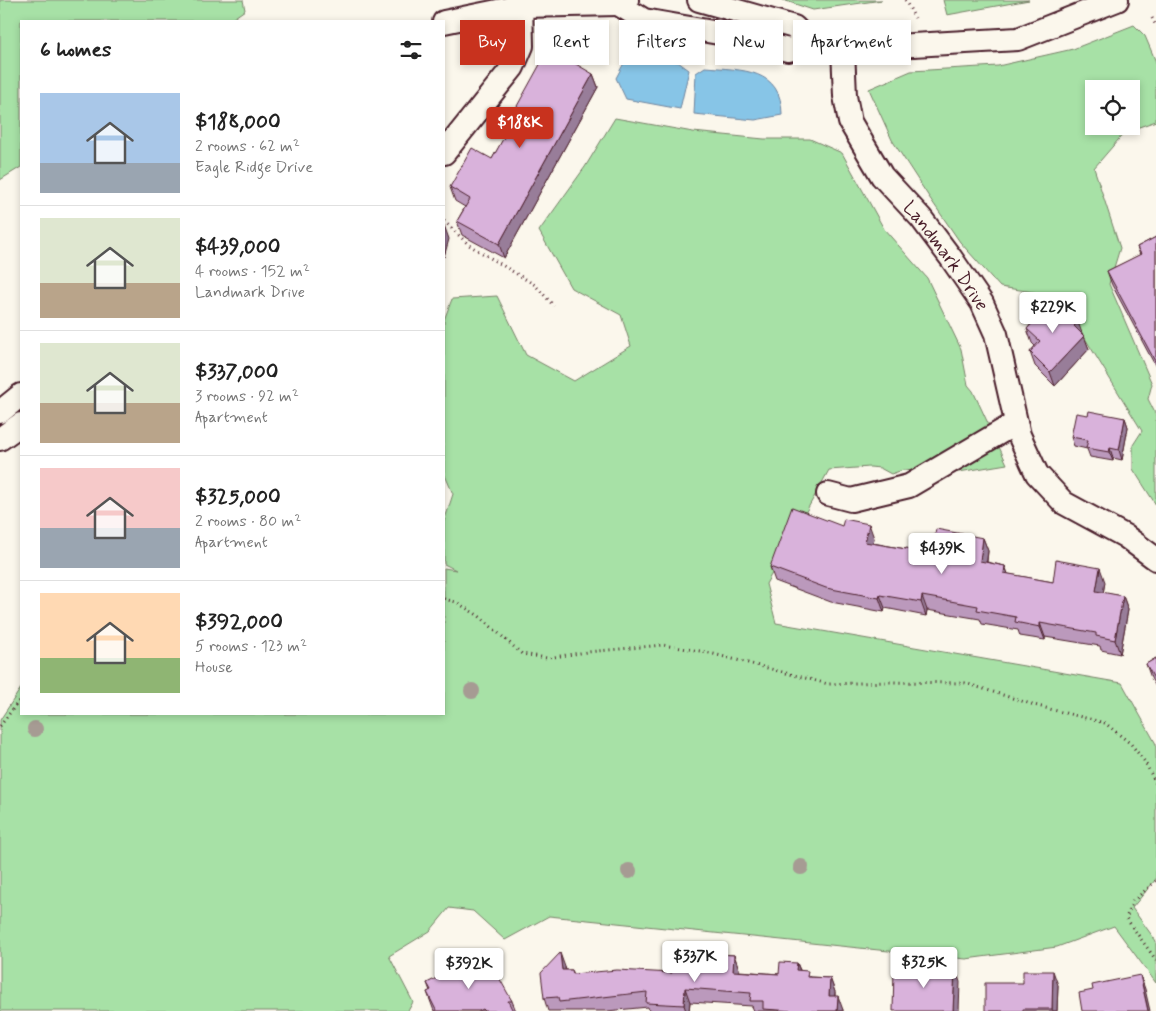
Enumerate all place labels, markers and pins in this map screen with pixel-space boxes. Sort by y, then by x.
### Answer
pin: $188K [485,106,555,149]
pin: $229K [1018,292,1088,334]
pin: $439K [907,532,977,575]
pin: $337K [660,940,730,983]
pin: $325K [889,946,959,989]
pin: $392K [434,948,504,990]

